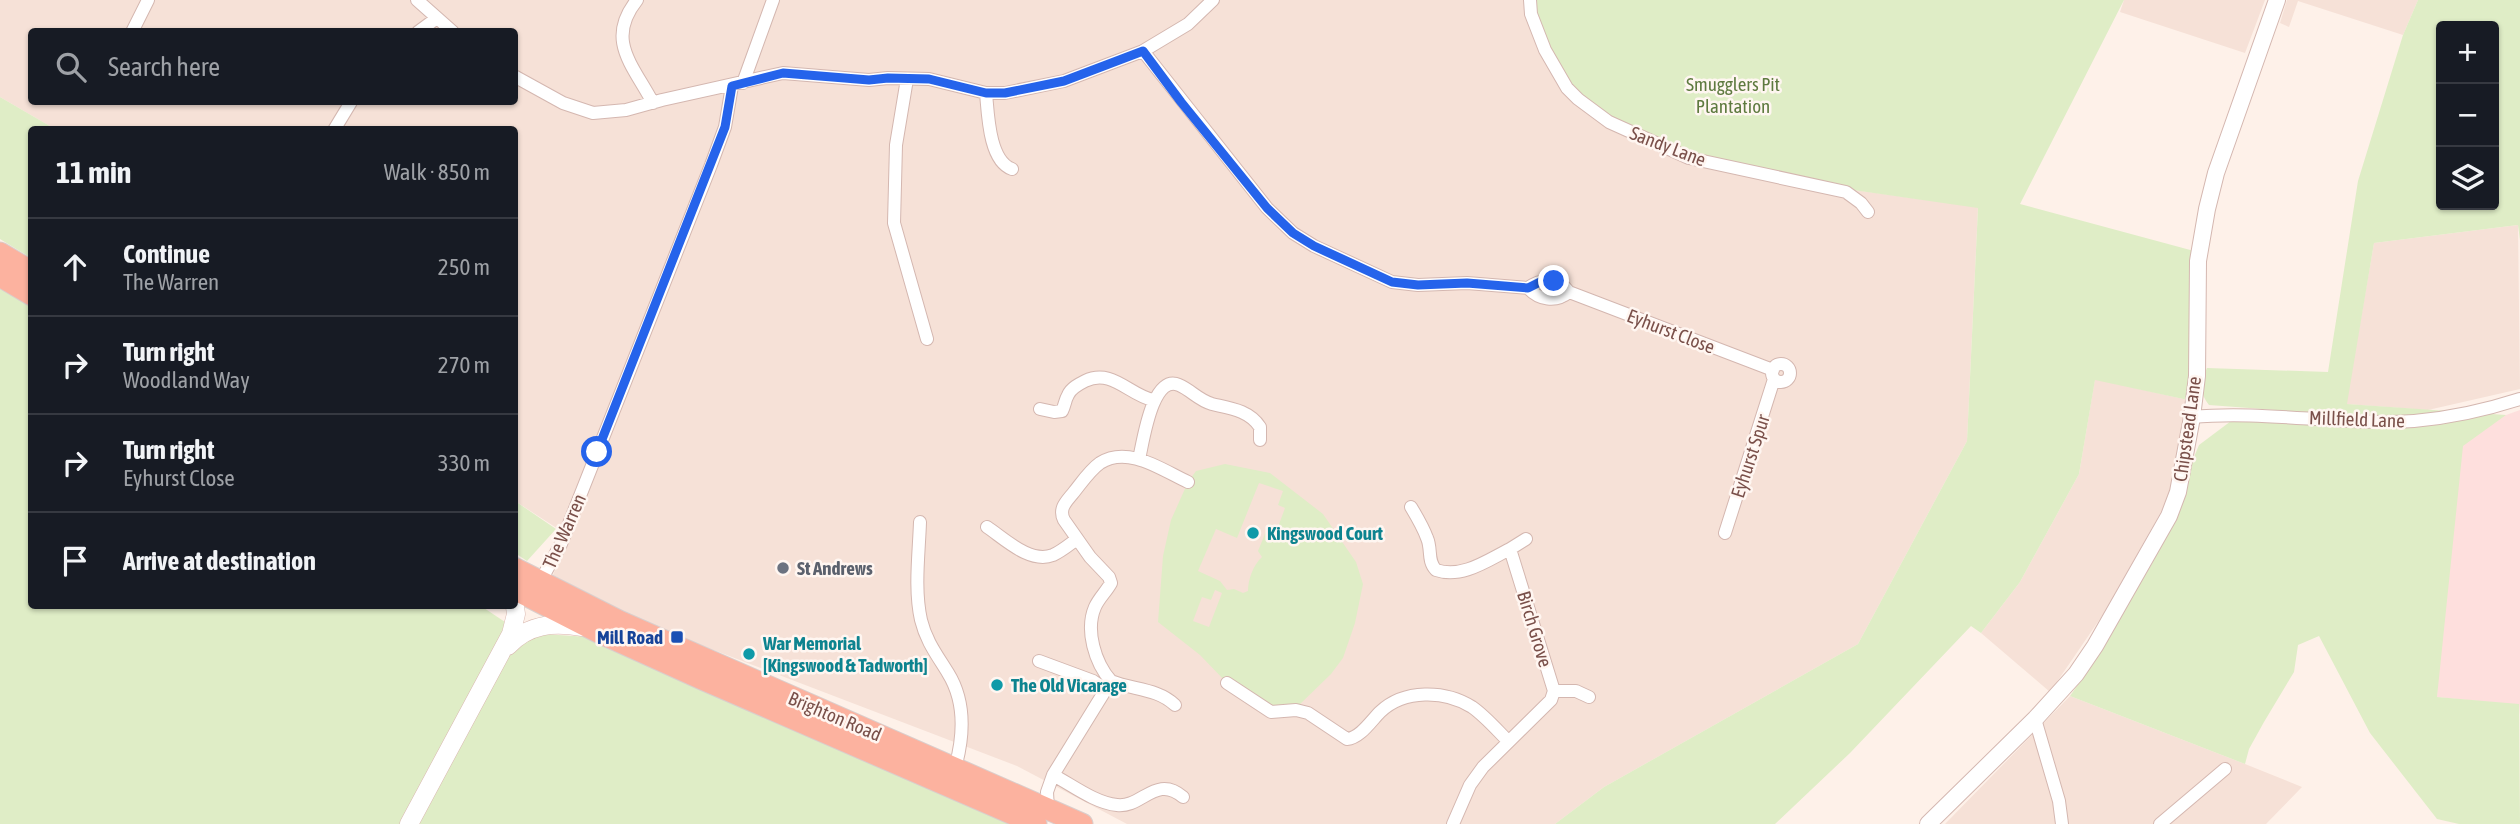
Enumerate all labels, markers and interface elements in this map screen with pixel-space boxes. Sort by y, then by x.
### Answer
map controls [2436,21,2499,210]
button: + [2436,21,2499,84]
search box [28,28,518,105]
icon: search [52,48,90,86]
text: Search here [108,52,220,82]
park label: Smugglers Pit Plantation [1686,73,1780,117]
button: − [2436,84,2499,147]
street label: Sandy Lane [1627,121,1709,171]
button: layers [2436,147,2499,210]
text: 11 min [56,155,131,189]
text: Walk · 850 m [384,159,490,185]
text: Continue [123,239,210,269]
icon: ahead [56,248,94,286]
text: 250 m [438,254,490,280]
route end [1538,265,1569,296]
text: The Warren [123,269,219,295]
street label: Eyhurst Close [1624,304,1718,358]
text: Turn right [123,337,214,367]
icon: right [56,346,94,384]
text: 270 m [438,352,490,378]
text: Woodland Way [123,367,250,393]
street label: Chipstead Lane [2169,375,2205,483]
street label: Millfield Lane [2309,406,2405,432]
street label: Eyhurst Spur [1726,411,1774,501]
text: Turn right [123,435,214,465]
route start [581,436,612,467]
icon: right [56,444,94,482]
text: 330 m [438,450,490,476]
text: Eyhurst Close [123,465,235,491]
street label: The Warren [538,490,590,572]
place label: Kingswood Court [1267,522,1383,544]
marker: Kingswood Court [1245,525,1261,541]
icon: arrive [56,542,94,580]
text: Arrive at destination [123,546,316,576]
place label: St Andrews [797,557,873,579]
marker: St Andrews [775,560,791,576]
street label: Birch Grove [1513,588,1557,670]
place label: Mill Road [597,626,663,648]
marker: Mill Road [669,629,685,645]
place label: War Memorial [Kingswood & Tadworth] [762,632,928,676]
marker: War Memorial [Kingswood & Tadworth] [741,646,757,662]
place label: The Old Vicarage [1011,674,1127,696]
marker: The Old Vicarage [989,677,1005,693]
street label: Brighton Road [785,687,885,745]

